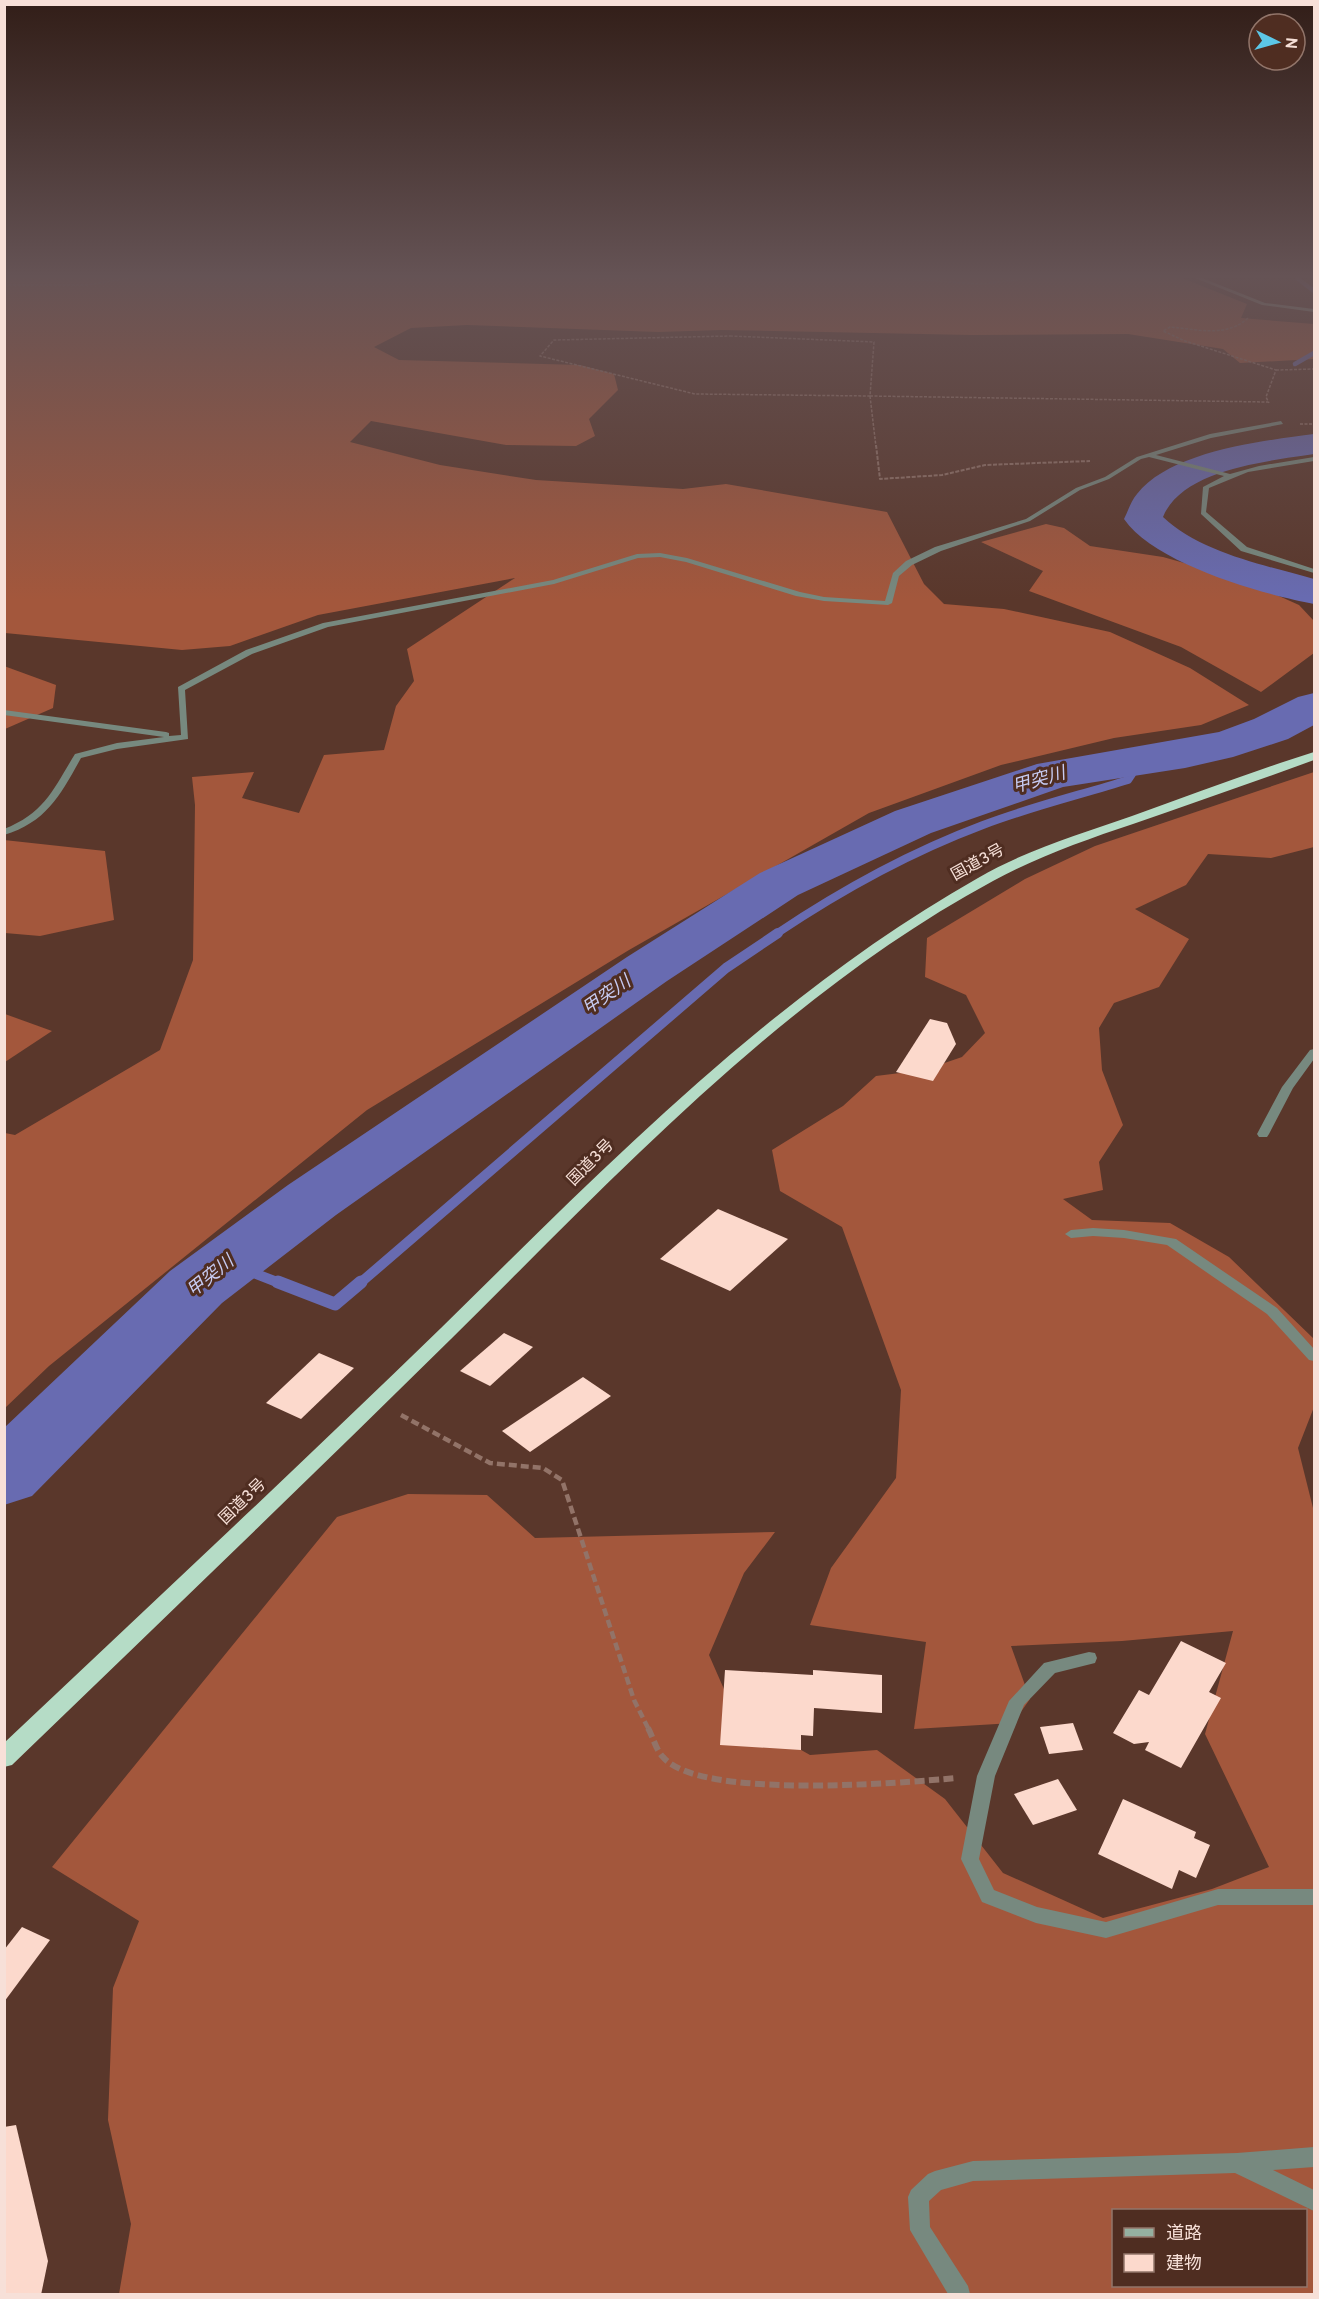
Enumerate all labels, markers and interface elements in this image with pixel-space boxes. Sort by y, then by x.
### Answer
north arrow [1247,12,1307,72]
text: N [1279,37,1300,50]
water label: 甲突川 [1010,762,1070,799]
street label: 国道3号 [948,840,1008,886]
water label: 甲突川 [578,970,637,1021]
street label: 国道3号 [564,1136,618,1190]
water label: 甲突川 [183,1250,241,1303]
street label: 国道3号 [215,1475,271,1529]
legend [1112,2209,1307,2287]
text: 道路 [1166,2223,1202,2246]
text: 建物 [1166,2253,1202,2276]

